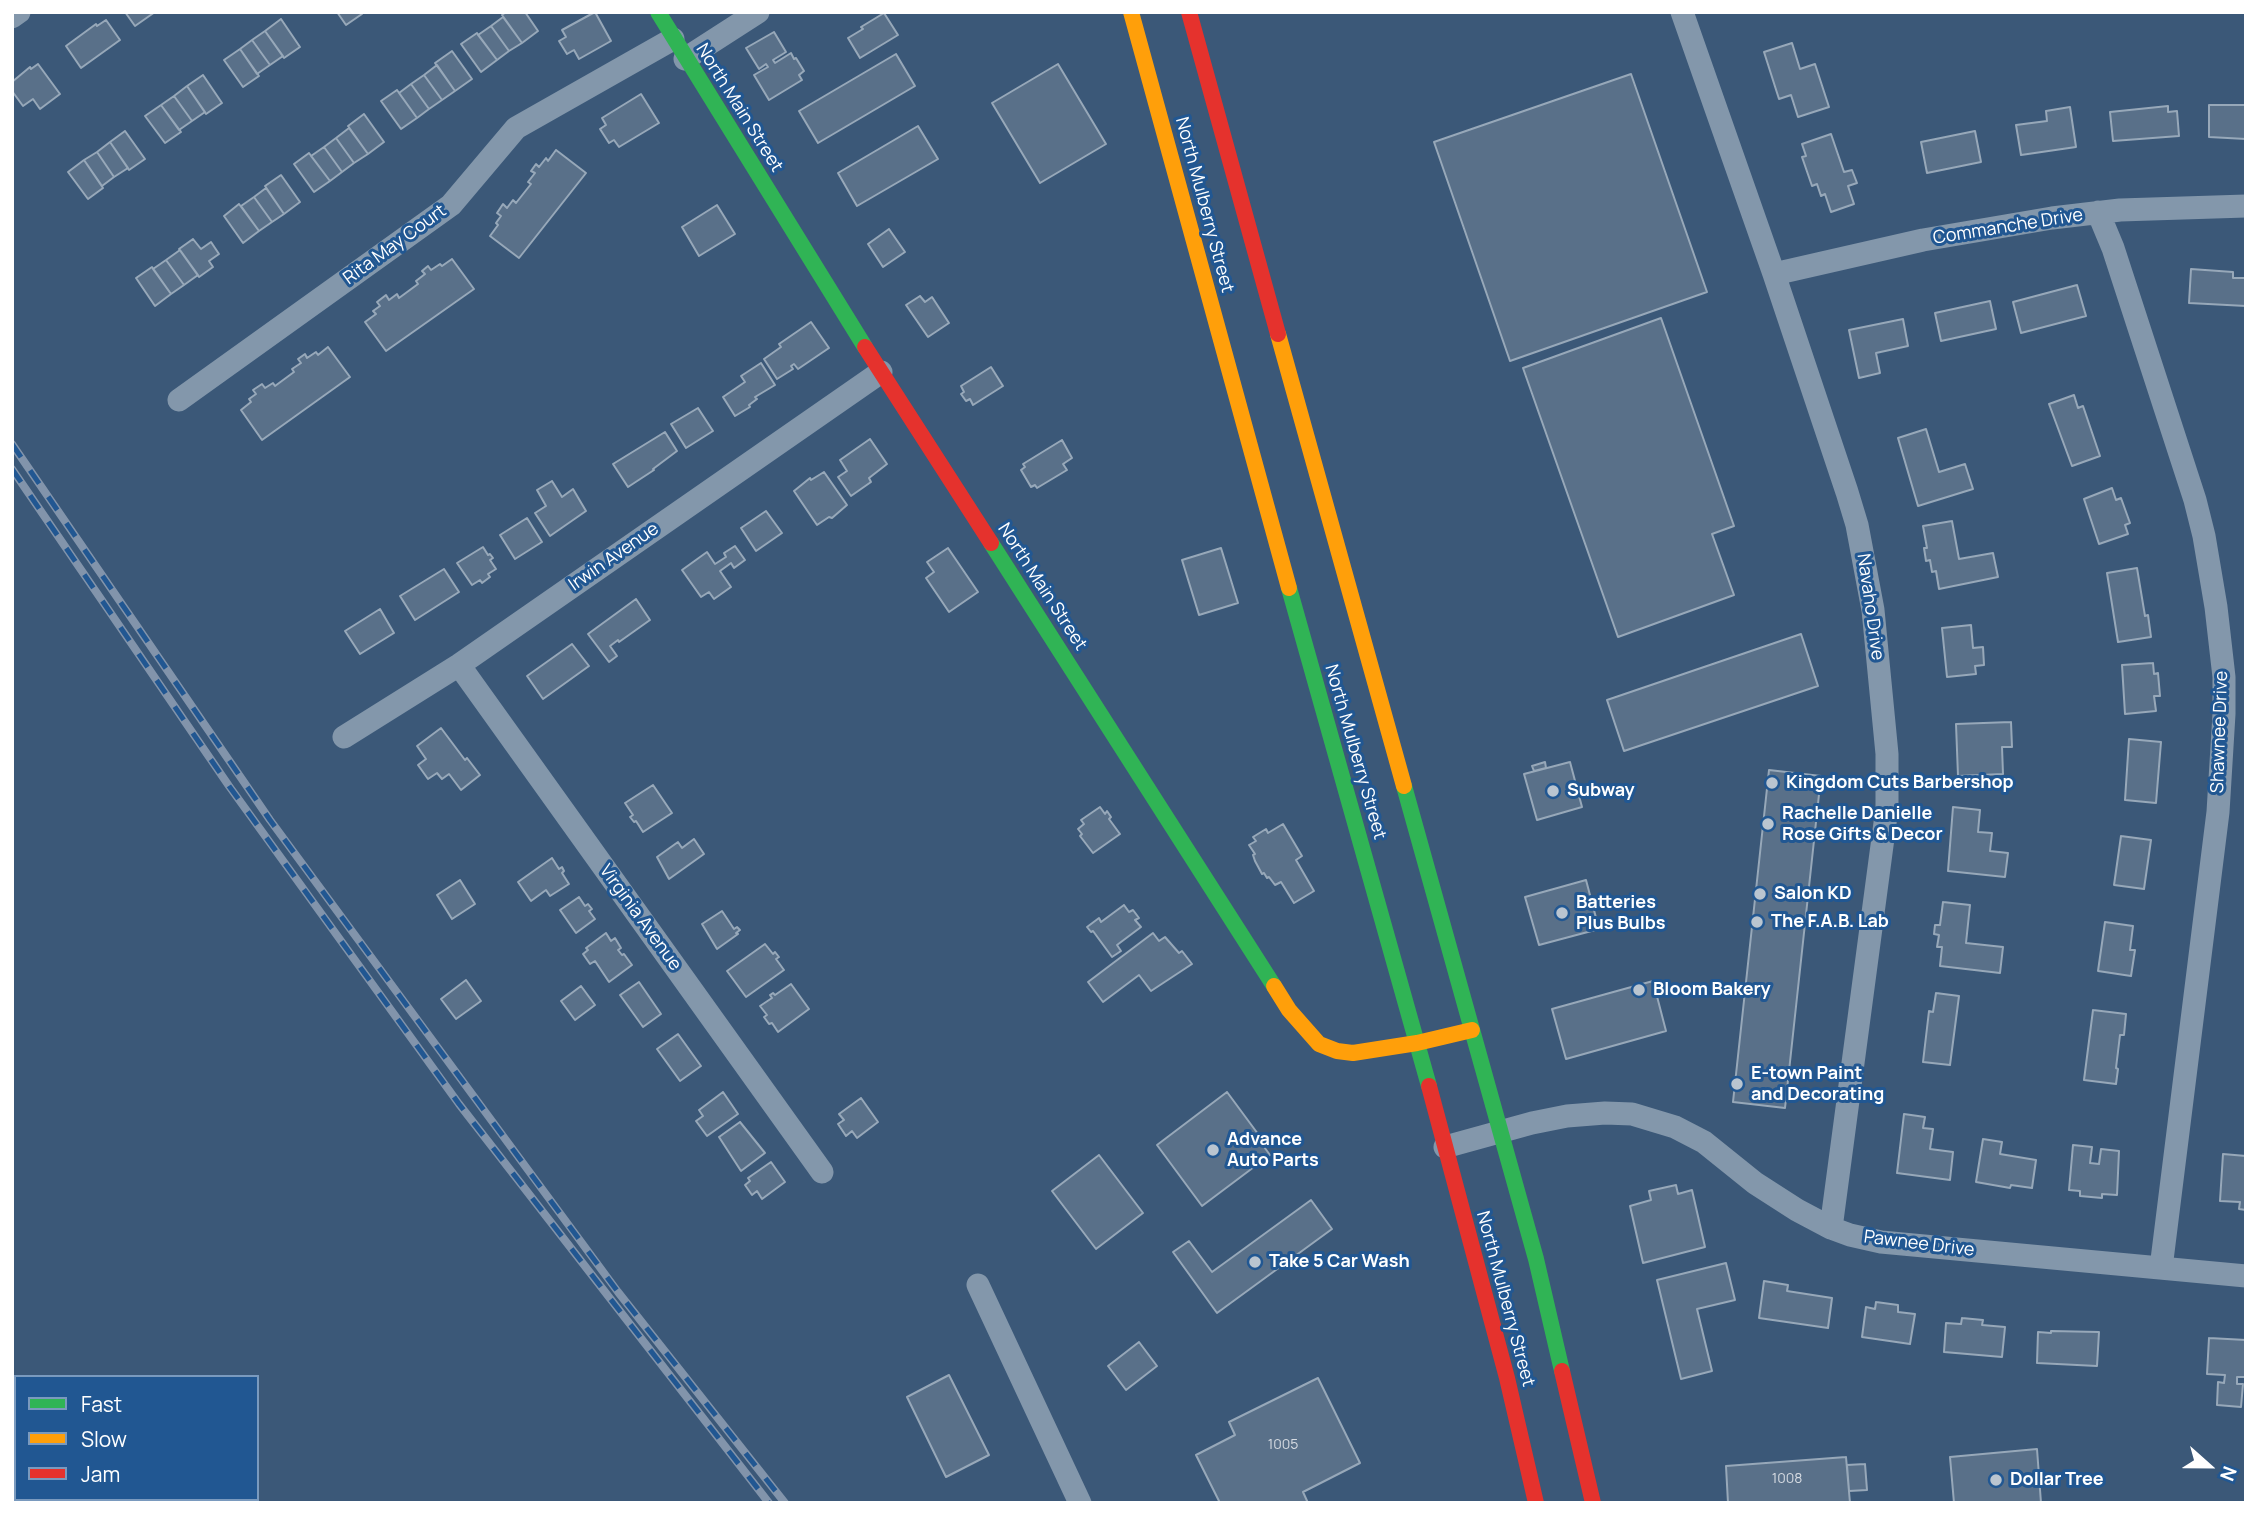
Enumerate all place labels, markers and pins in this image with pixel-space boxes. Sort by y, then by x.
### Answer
place label: Kingdom Cuts Barbershop [1786,772,2014,794]
marker: Kingdom Cuts Barbershop [1764,775,1780,791]
place label: Subway [1567,780,1635,802]
marker: Subway [1545,783,1561,799]
place label: Rachelle Danielle Rose Gifts & Decor [1782,803,1943,846]
marker: Rachelle Danielle Rose Gifts & Decor [1760,816,1776,832]
place label: Salon KD [1774,883,1851,905]
marker: Salon KD [1752,886,1768,902]
place label: Batteries Plus Bulbs [1576,892,1665,934]
marker: Batteries Plus Bulbs [1554,905,1570,921]
place label: The F.A.B. Lab [1771,911,1889,933]
marker: The F.A.B. Lab [1749,914,1765,930]
place label: Bloom Bakery [1653,979,1770,1001]
marker: Bloom Bakery [1631,982,1647,998]
place label: E-town Paint and Decorating [1751,1063,1884,1106]
marker: E-town Paint and Decorating [1729,1076,1745,1092]
place label: Advance Auto Parts [1227,1129,1319,1172]
marker: Advance Auto Parts [1205,1142,1221,1158]
place label: Take 5 Car Wash [1269,1251,1410,1273]
marker: Take 5 Car Wash [1247,1254,1263,1270]
place label: Dollar Tree [2010,1469,2104,1491]
marker: Dollar Tree [1988,1472,2004,1488]

